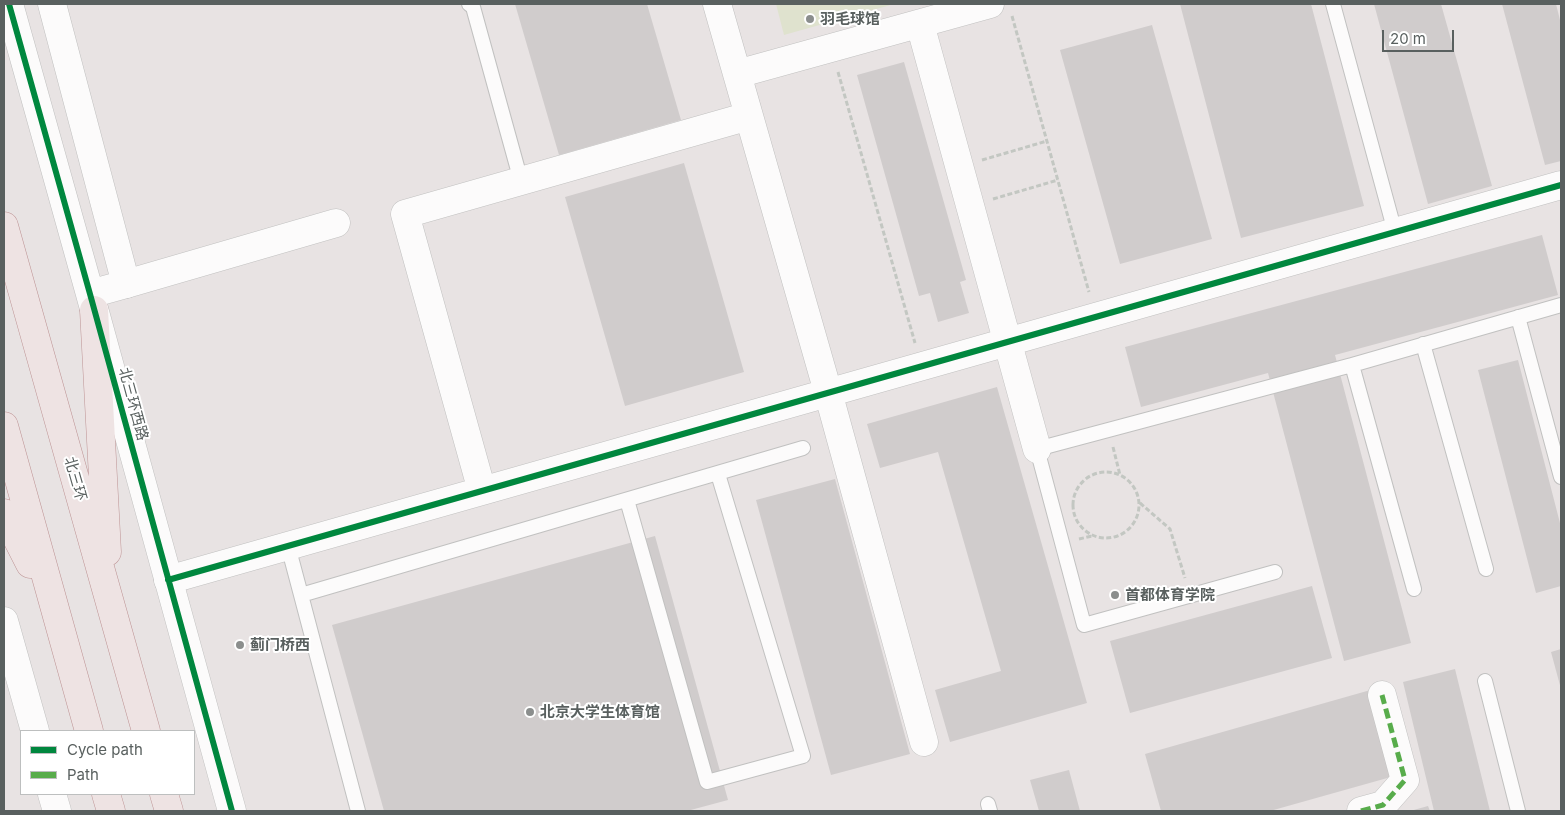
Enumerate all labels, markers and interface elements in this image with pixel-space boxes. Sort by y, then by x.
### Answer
place label: 羽毛球馆 [820,10,880,28]
marker: 羽毛球馆 [804,13,816,25]
scale bar [1385,20,1458,52]
text: 20 m [1390,29,1426,48]
street label: 北三环西路 [115,365,151,443]
street label: 北三环 [60,455,90,503]
place label: 首都体育学院 [1125,586,1215,604]
marker: 首都体育学院 [1109,589,1121,601]
place label: 蓟门桥西 [250,636,310,654]
marker: 蓟门桥西 [234,639,246,651]
place label: 北京大学生体育馆 [540,703,660,721]
marker: 北京大学生体育馆 [524,706,536,718]
legend [20,730,195,795]
text: Cycle path [67,740,143,759]
text: Path [67,765,99,784]

